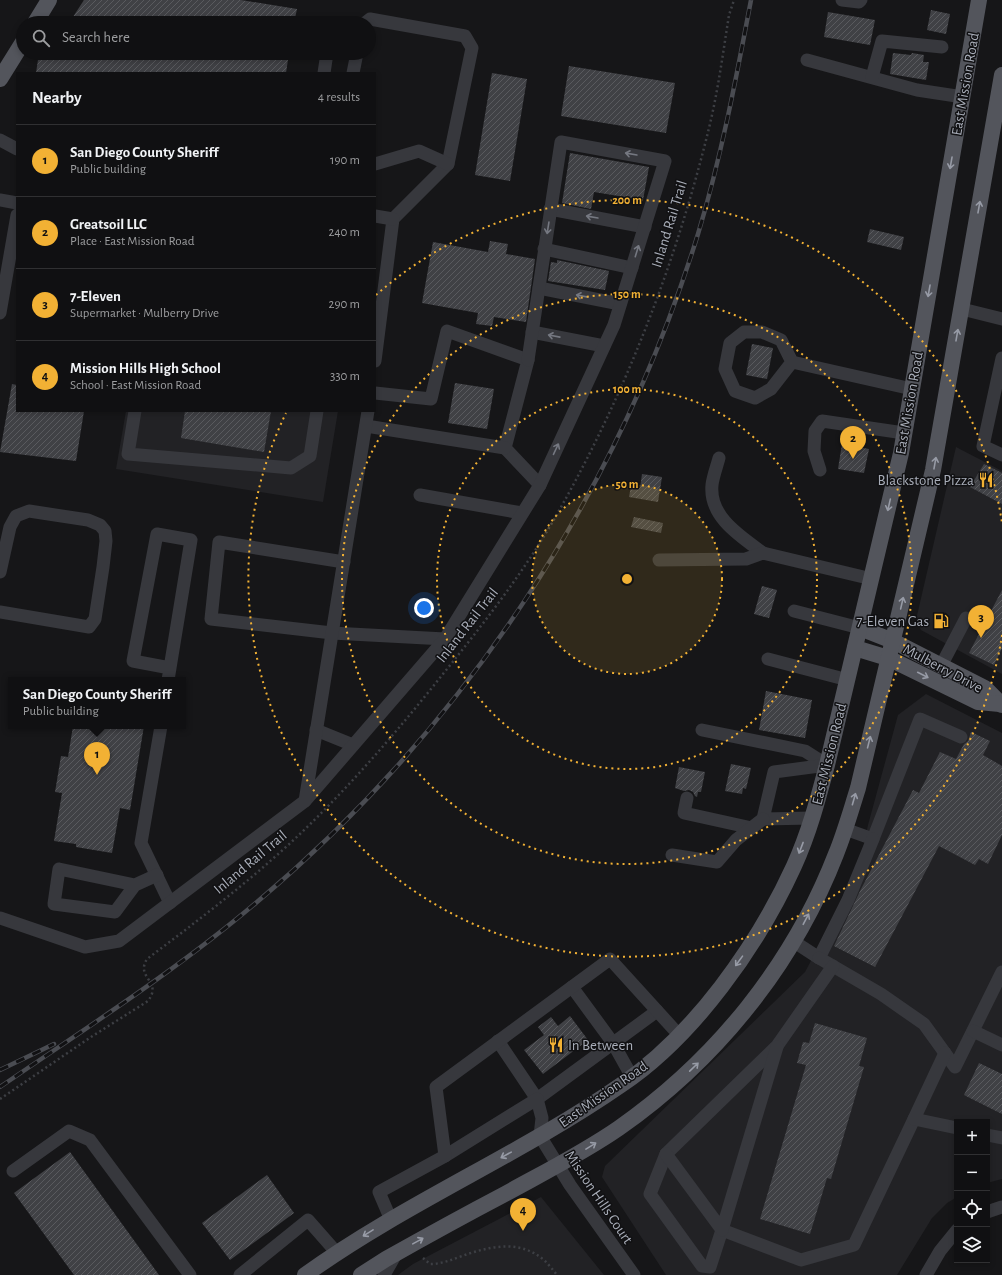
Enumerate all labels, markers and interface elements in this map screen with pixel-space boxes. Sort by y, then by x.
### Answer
search box [16,16,376,60]
icon: search [30,27,52,49]
text: Search here [62,30,130,45]
street label: East Mission Road [949,31,982,137]
text: Nearby [32,89,82,106]
text: 4 results [318,91,360,104]
text: San Diego County Sheriff [70,145,218,160]
one-way arrow [625,150,638,158]
text: 1 [43,154,47,167]
text: 190 m [330,154,360,167]
one-way arrow [947,156,955,169]
text: Public building [70,163,146,176]
street label: Inland Rail Trail [649,179,690,269]
text: 200 m [612,194,642,206]
one-way arrow [975,200,983,213]
one-way arrow [586,213,599,221]
text: Greatsoil LLC [70,217,147,232]
one-way arrow [544,221,552,234]
text: 2 [42,226,48,239]
text: 240 m [328,226,360,239]
text: Place · East Mission Road [70,235,194,248]
one-way arrow [634,245,641,258]
one-way arrow [925,284,933,297]
text: 150 m [613,288,641,300]
text: 7-Eleven [70,289,121,304]
one-way arrow [576,292,589,300]
text: 3 [42,298,48,311]
text: 290 m [329,298,360,311]
text: Supermarket · Mulberry Drive [70,307,219,320]
one-way arrow [953,328,961,341]
one-way arrow [548,332,561,340]
street label: East Mission Road [893,350,926,456]
text: Mission Hills High School [70,361,221,376]
text: 4 [42,370,48,383]
text: 330 m [330,370,360,383]
text: School · East Mission Road [70,379,201,392]
text: 100 m [613,383,641,395]
pin: 2 [840,426,866,459]
one-way arrow [553,444,560,456]
one-way arrow [931,457,939,470]
restaurant icon: Blackstone Pizza [977,471,995,489]
place label: Blackstone Pizza [878,473,974,488]
text: 50 m [616,478,639,490]
one-way arrow [885,499,892,512]
centre of rings [620,572,634,586]
street label: Inland Rail Trail [434,585,501,665]
one-way arrow [898,597,906,610]
your location [414,598,434,618]
pin: 3 [968,605,994,638]
fuel station icon: 7-Eleven Gas [932,612,950,630]
place label: 7-Eleven Gas [856,614,929,629]
street label: Mulberry Drive [901,641,985,696]
one-way arrow [917,671,929,679]
popup [8,677,186,729]
text: San Diego County Sheriff [23,687,171,702]
street label: East Mission Road [810,702,849,806]
text: Public building [23,705,99,718]
one-way arrow [865,736,873,749]
pin: 1 [84,742,110,775]
one-way arrow [851,793,858,806]
street label: Inland Rail Trail [211,828,290,897]
one-way arrow [797,841,804,853]
one-way arrow [803,913,810,925]
one-way arrow [735,956,743,967]
restaurant icon: In Between [547,1036,565,1054]
place label: In Between [568,1038,633,1053]
street label: East Mission Road [556,1058,650,1130]
one-way arrow [689,1062,699,1071]
map controls [954,1119,990,1263]
button: + [954,1119,990,1155]
one-way arrow [585,1141,597,1149]
street label: Mission Hills Court [562,1148,635,1247]
one-way arrow [500,1151,512,1159]
button: − [954,1155,990,1191]
button: locate [954,1191,990,1227]
pin: 4 [510,1198,536,1231]
button: layers [954,1227,990,1263]
one-way arrow [363,1229,374,1237]
one-way arrow [412,1237,424,1244]

